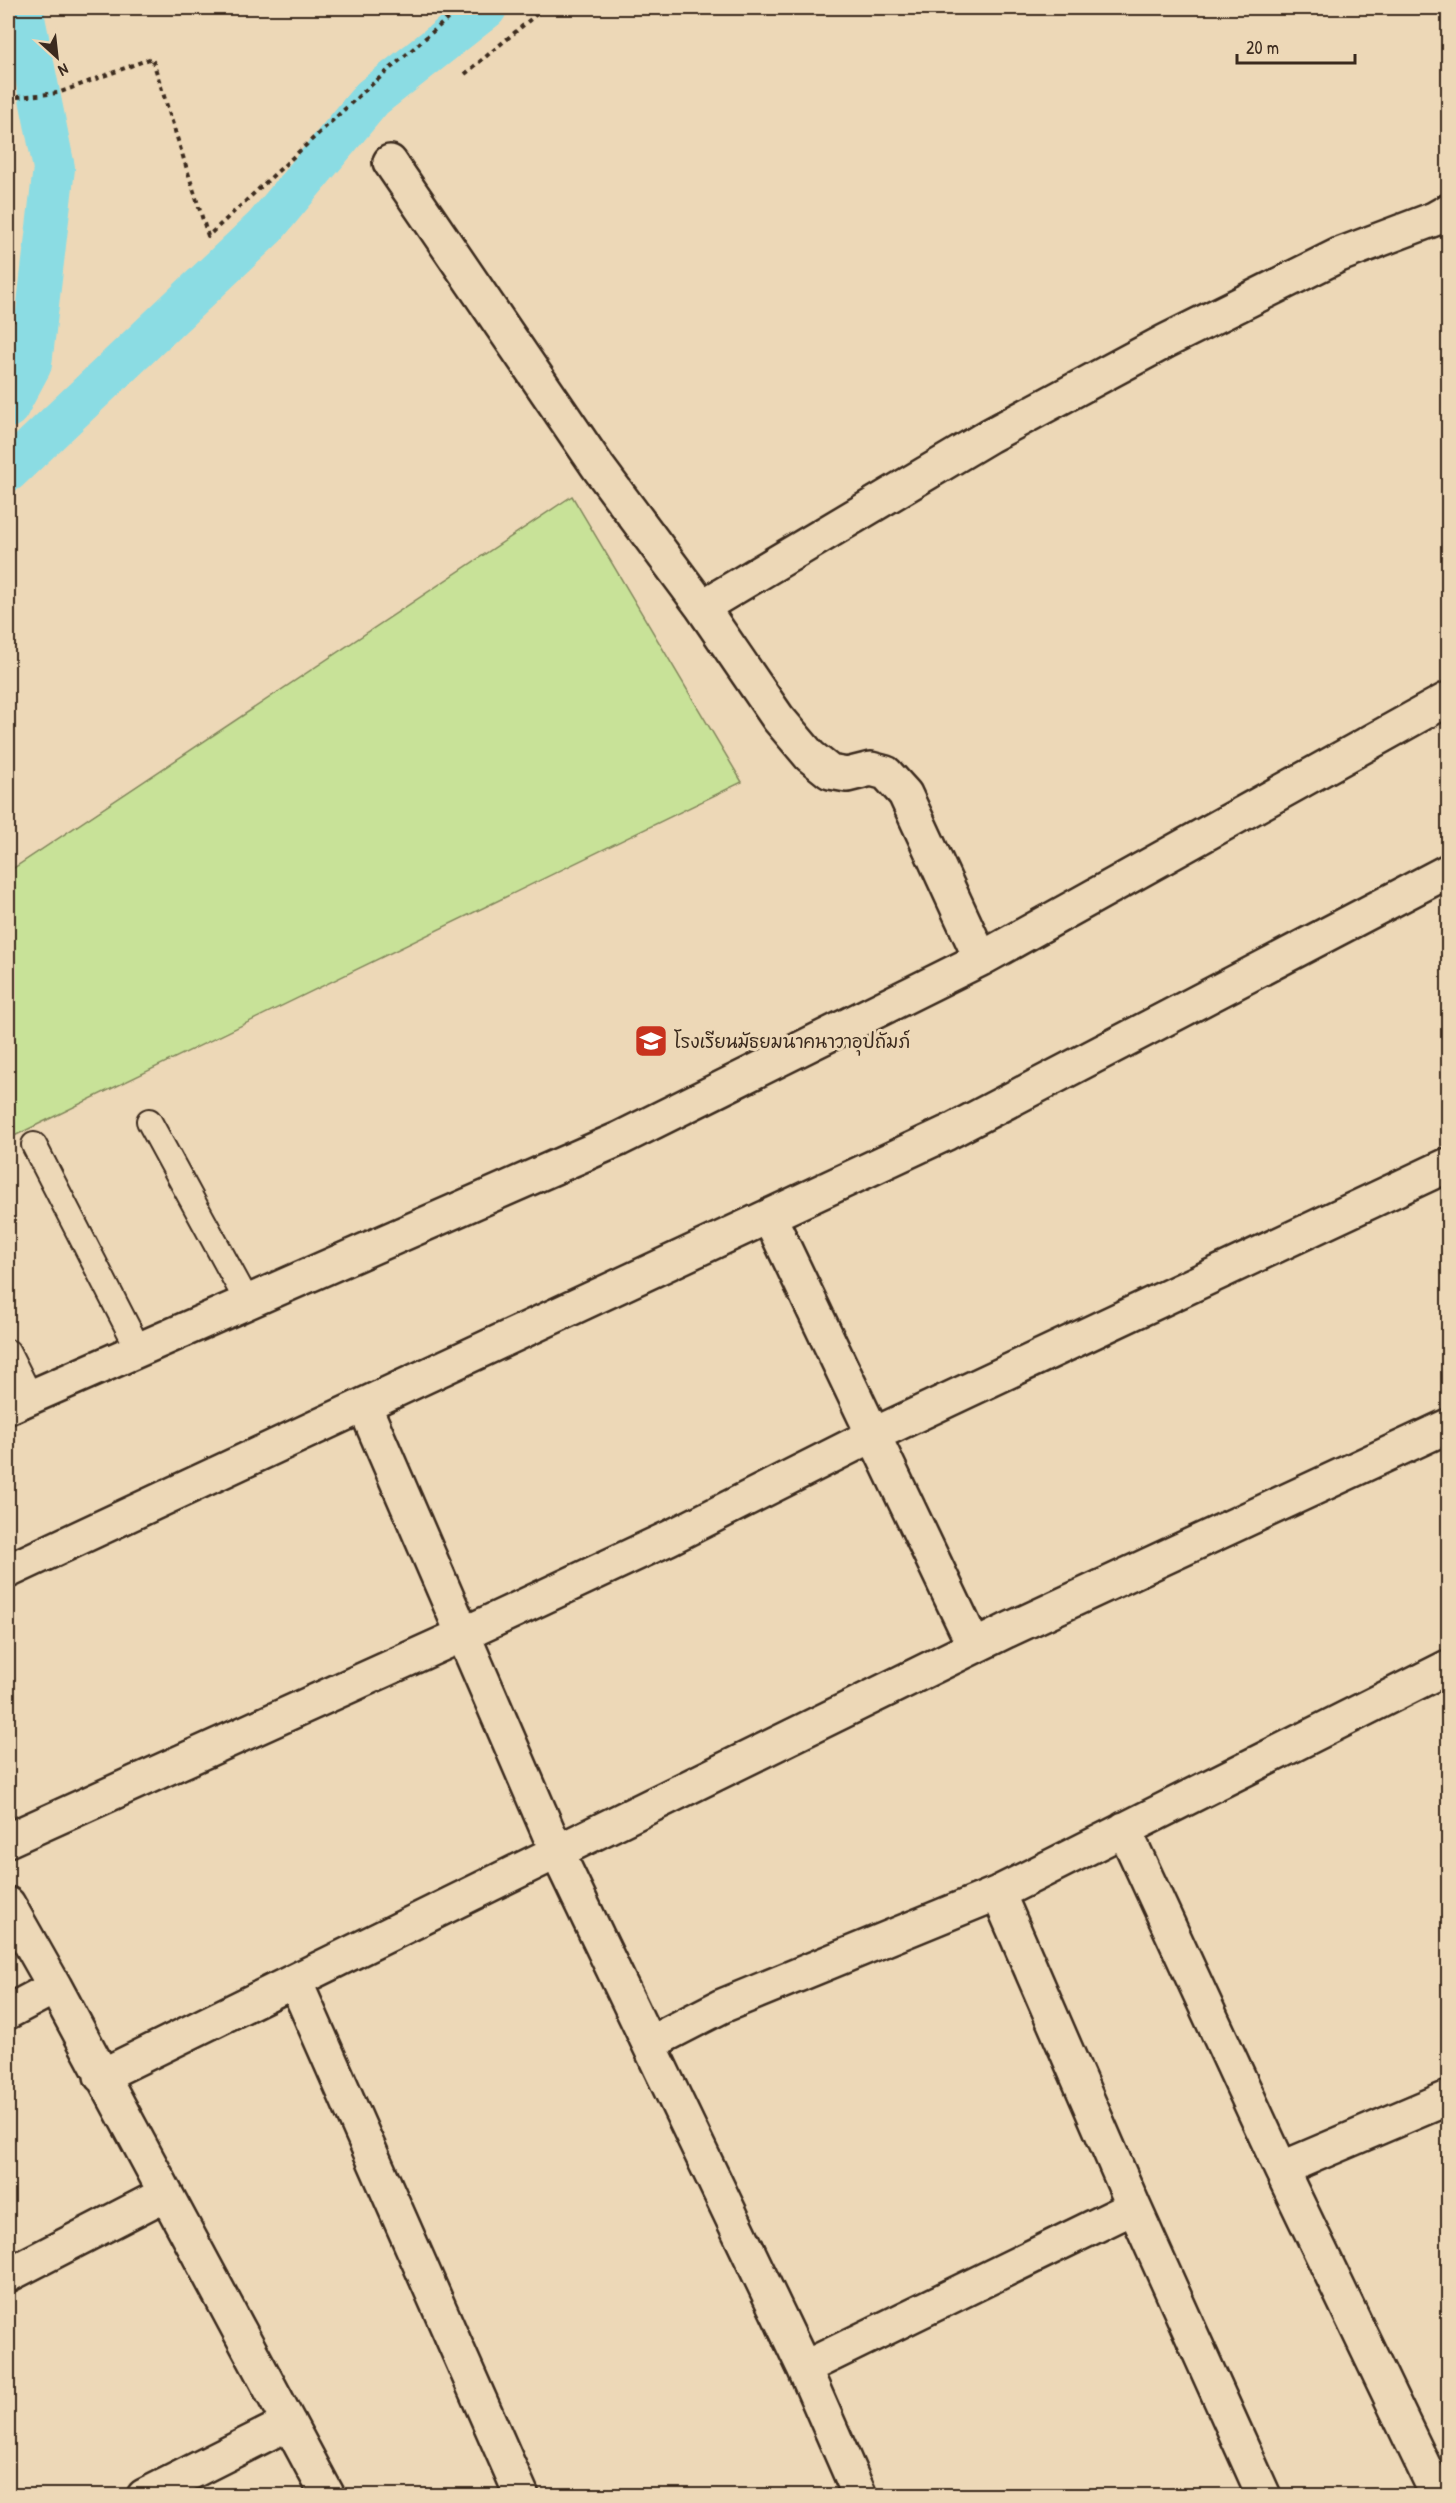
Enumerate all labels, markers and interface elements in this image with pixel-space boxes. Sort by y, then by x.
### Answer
north arrow [27,27,87,87]
scale bar [1237,27,1356,65]
text: 20 m [1246,35,1279,60]
text: N [55,59,73,82]
school or university icon: โรงเรียนมัธยมนาคนาวาอุปถัมภ์ [633,1023,669,1059]
place label: โรงเรียนมัธยมนาคนาวาอุปถัมภ์ [674,1029,911,1056]

